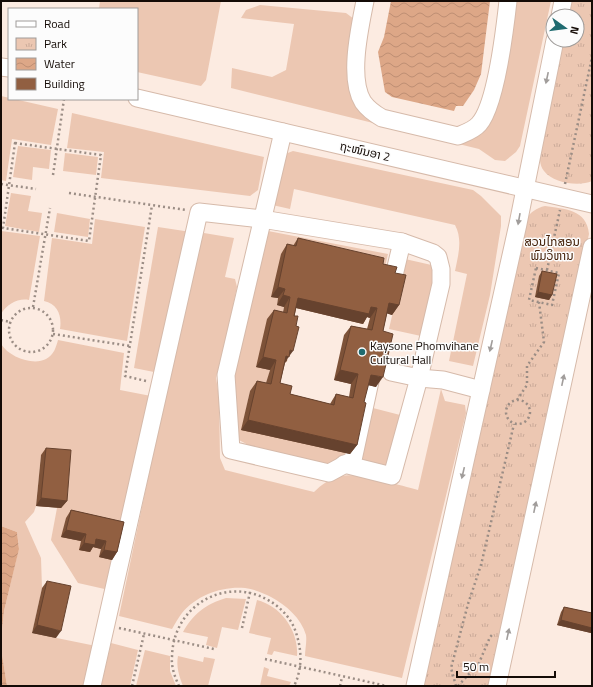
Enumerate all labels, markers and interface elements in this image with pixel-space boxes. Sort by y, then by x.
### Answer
legend [8,8,138,100]
north arrow [545,8,585,48]
text: Road [44,14,70,33]
text: N [566,25,583,36]
text: Park [44,34,67,53]
text: Water [44,54,75,73]
one-way arrow [544,72,550,84]
text: Building [44,74,85,93]
street label: ຖະໜົນອາ 2 [338,136,392,166]
one-way arrow [516,213,522,226]
park label: ສວນໄກສອນ ພົມວິຫານ [524,232,580,265]
place label: Kaysone Phomvihane Cultural Hall [370,336,479,369]
one-way arrow [488,340,494,353]
marker: Kaysone Phomvihane Cultural Hall [357,347,367,357]
one-way arrow [560,374,566,386]
one-way arrow [459,467,465,479]
one-way arrow [533,501,539,513]
one-way arrow [505,628,511,640]
scale bar [457,653,555,679]
text: 50 m [463,657,489,676]

